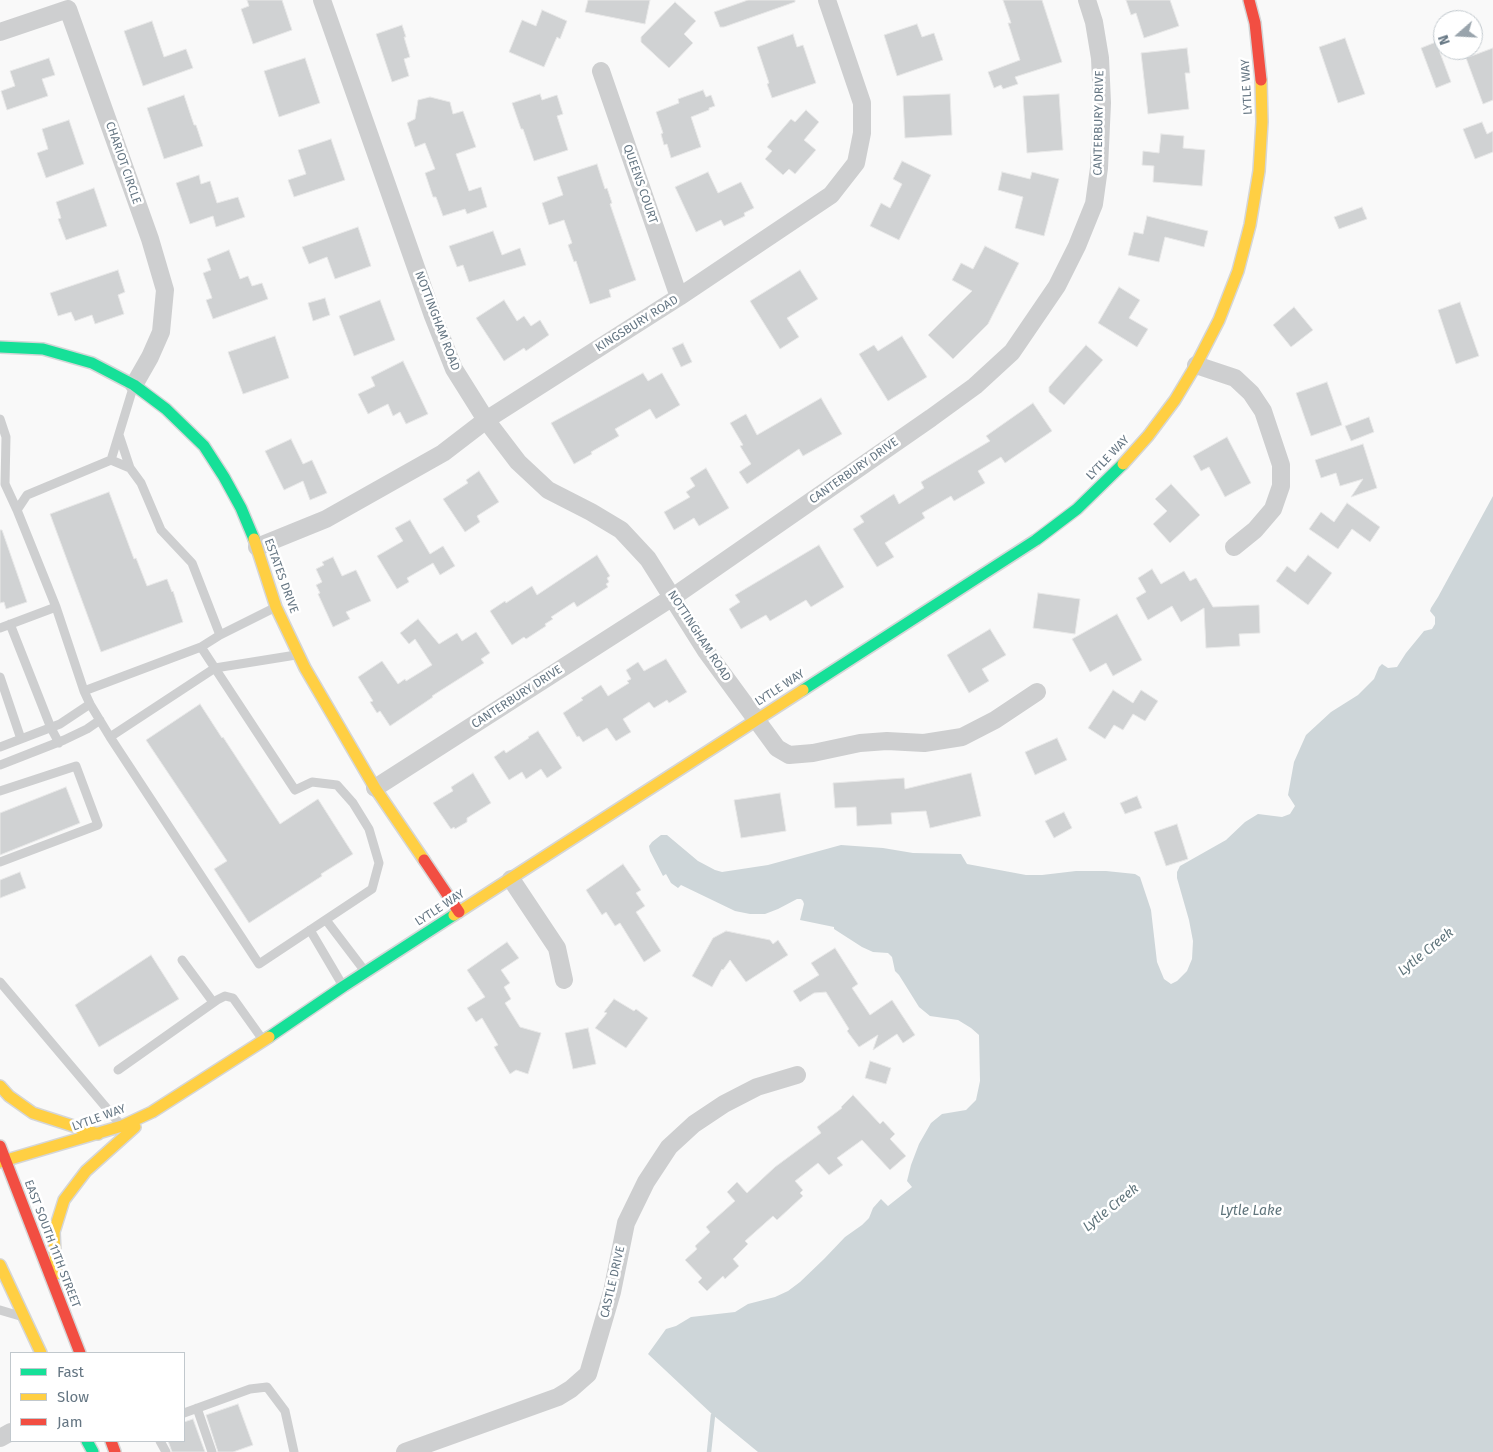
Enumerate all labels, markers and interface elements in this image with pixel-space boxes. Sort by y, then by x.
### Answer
north arrow [1433,10,1483,60]
text: N [1435,33,1454,47]
street label: LYTLE WAY [1238,59,1256,115]
street label: CANTERBURY DRIVE [1091,70,1107,176]
street label: CHARIOT CIRCLE [102,120,144,206]
street label: QUEENS COURT [620,142,660,226]
street label: NOTTINGHAM ROAD [411,269,463,373]
street label: KINGSBURY ROAD [593,293,681,355]
street label: LYTLE WAY [1083,433,1133,483]
street label: CANTERBURY DRIVE [807,435,901,507]
street label: ESTATES DRIVE [261,537,301,615]
street label: NOTTINGHAM ROAD [664,588,734,684]
street label: CANTERBURY DRIVE [469,662,565,732]
street label: LYTLE WAY [753,667,807,709]
street label: LYTLE WAY [413,887,467,929]
water label: Lytle Creek [1395,924,1457,980]
street label: LYTLE WAY [70,1102,128,1134]
street label: EAST SOUTH 11TH STREET [21,1178,83,1310]
water label: Lytle Creek [1080,1180,1142,1236]
water label: Lytle Lake [1220,1203,1282,1219]
street label: CASTLE DRIVE [598,1245,628,1319]
legend [10,1352,185,1442]
text: Fast [57,1363,84,1381]
text: Slow [57,1388,89,1406]
text: Jam [57,1413,83,1431]

